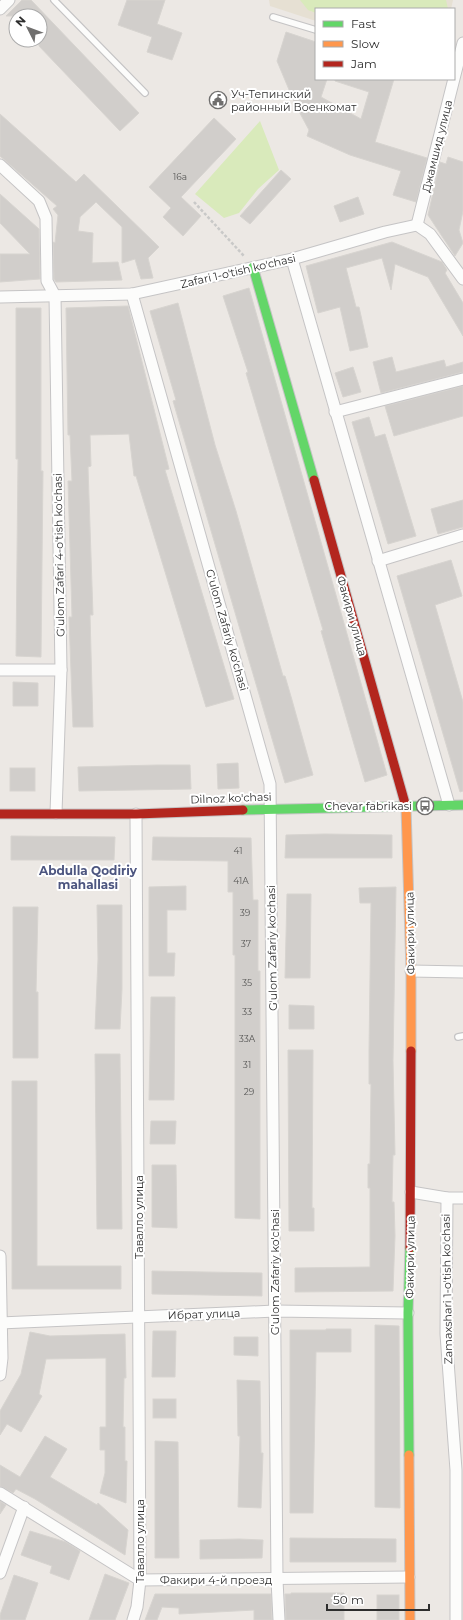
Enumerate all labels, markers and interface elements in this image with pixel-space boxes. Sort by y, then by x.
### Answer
north arrow [8,8,48,48]
legend [315,8,455,80]
text: N [12,13,29,29]
text: Fast [351,16,376,31]
text: Slow [351,36,380,51]
text: Jam [350,56,377,71]
place label: Уч-Тепинский районный Военкомат [231,87,357,114]
public building icon: Уч-Тепинский районный Военкомат [208,90,228,110]
street label: Джамшид улица [419,98,455,194]
house number: 16а [173,171,187,182]
street label: Zafari 1-o'tish ko'chasi [179,251,297,291]
street label: G'ulom Zafari 4-o'tish ko'chasi [51,473,67,637]
street label: G'ulom Zafariy ko'chasi [203,568,251,692]
street label: Факири улица [334,574,370,658]
street label: Dilnoz ko'chasi [190,790,272,806]
bus stop icon: Chevar fabrikasi [415,796,435,816]
place label: Chevar fabrikasi [325,799,412,813]
house number: 41 [234,845,242,856]
district label: Abdulla Qodiriy mahallasi [38,863,138,892]
house number: 41A [233,875,249,886]
street label: G'ulom Zafariy ko'chasi [264,885,280,1011]
street label: Факири улица [402,891,418,975]
house number: 39 [240,907,251,918]
house number: 37 [241,938,251,949]
house number: 35 [242,977,252,988]
house number: 33 [242,1006,252,1017]
house number: 33A [239,1033,256,1044]
house number: 31 [243,1059,251,1070]
house number: 29 [244,1086,255,1097]
street label: Тавалло улица [132,1175,146,1259]
street label: G'ulom Zafariy ko'chasi [268,1209,282,1335]
street label: Zamaxshari 1-o'tish ko'chasi [439,1213,455,1365]
street label: Факири улица [402,1215,418,1299]
street label: Ибрат улица [167,1306,241,1322]
street label: Тавалло улица [133,1499,147,1583]
street label: Факири 4-й проезд [160,1573,272,1587]
scale bar [327,1586,429,1612]
text: 50 m [333,1592,364,1607]

